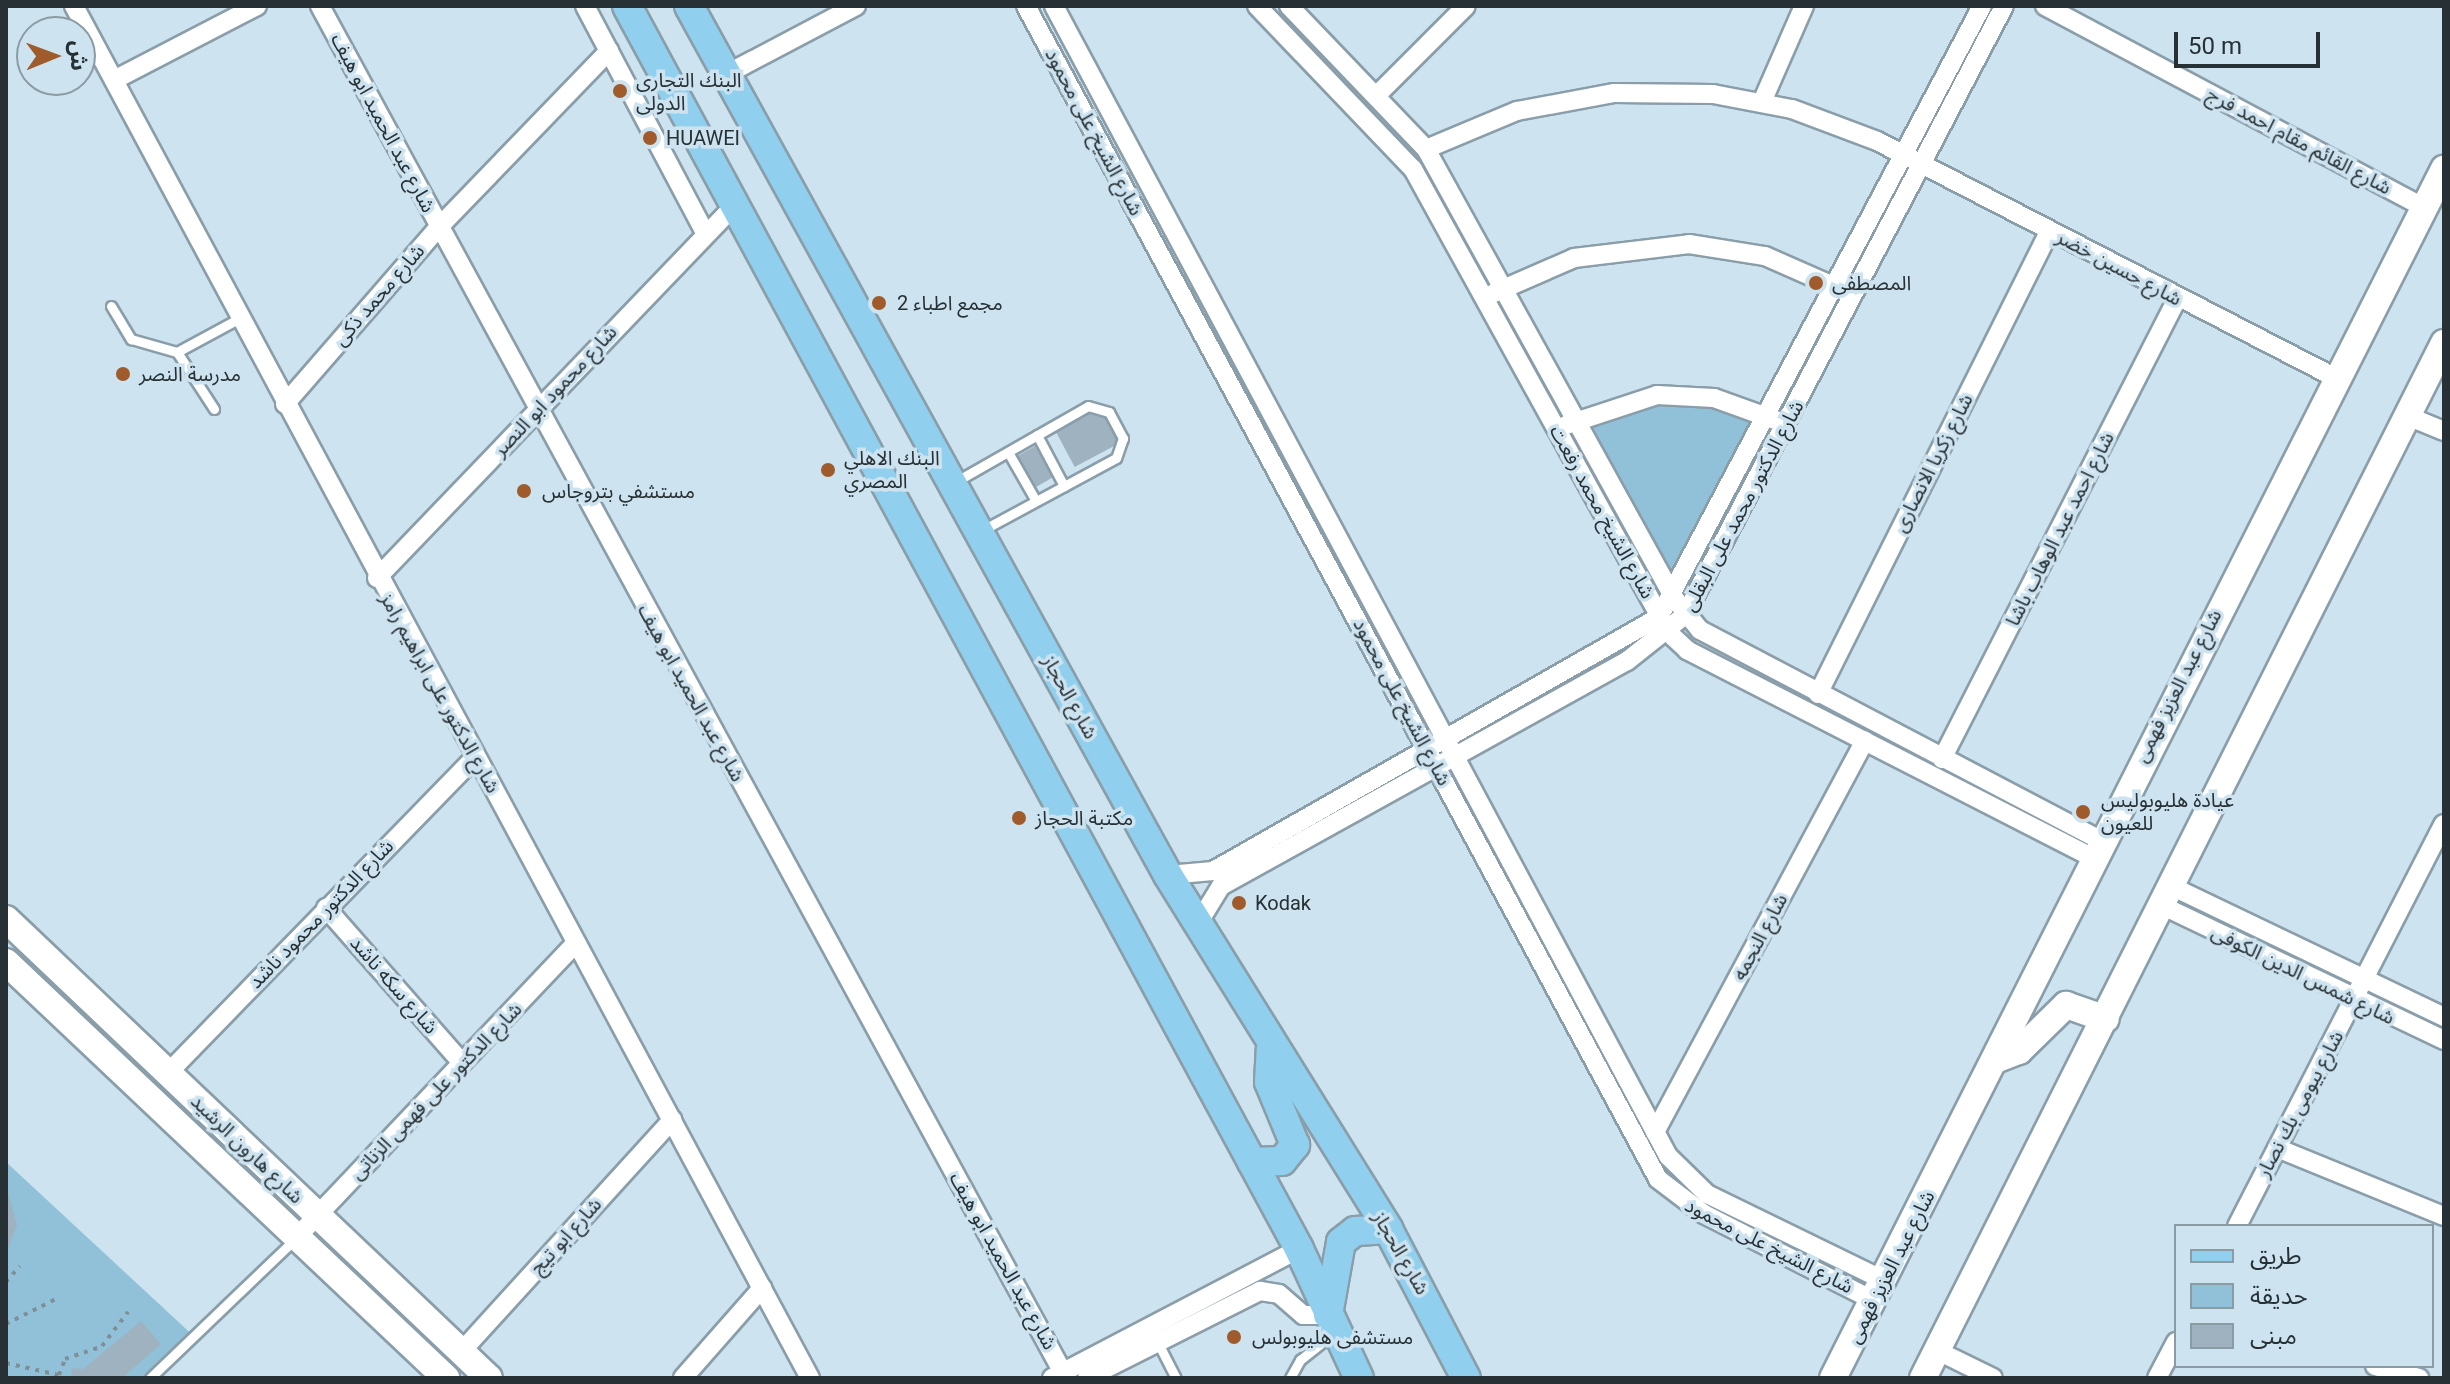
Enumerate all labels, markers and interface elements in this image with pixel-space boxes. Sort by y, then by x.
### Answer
north arrow [16,16,96,96]
scale bar [2178,16,2324,66]
street label: شارع عبد الحميد ابو هيف [326,29,440,217]
text: 50 m [2188,32,2242,60]
text: ش [66,40,91,71]
street label: شارع الشيخ على محمود [1040,44,1148,220]
place label: البنك التجارى الدولى [636,68,742,115]
marker: البنك التجارى الدولى [611,82,629,100]
street label: شارع القائم مقام احمد فرج [2203,82,2395,200]
place label: HUAWEI [666,126,740,150]
marker: HUAWEI [641,129,659,147]
street label: شارع حسين خضر [2052,225,2186,311]
street label: شارع محمد ذكى [328,239,430,351]
place label: المصطفى [1832,271,1911,295]
marker: المصطفى [1807,274,1825,292]
place label: مجمع اطباء 2 [897,291,1003,315]
marker: مجمع اطباء 2 [868,292,890,314]
street label: شارع محمود ابو النصر [488,320,622,462]
place label: مدرسة النصر [139,362,241,386]
marker: مدرسة النصر [114,365,132,383]
street label: شارع زكريا الانصارى [1888,390,1978,536]
street label: شارع الدكتور محمد على البقلى [1677,396,1809,616]
street label: شارع الشيخ محمد رفعت [1544,421,1660,603]
street label: شارع احمد عبد الوهاب باشا [2001,428,2119,630]
place label: البنك الاهلي المصري [844,446,940,493]
marker: البنك الاهلي المصري [819,461,837,479]
place label: مستشفي بتروجاس [542,479,695,503]
marker: مستشفي بتروجاس [513,480,535,502]
street label: شارع الدكتور على ابراهيم رامز [375,589,505,797]
street label: شارع عبد الحميد ابو هيف [632,600,750,786]
street label: شارع عبد العزيز فهمى [2129,606,2227,766]
street label: شارع الشيخ على محمود [1348,614,1456,790]
street label: شارع الحجاز [1037,651,1103,743]
place label: عيادة هليوبوليس للعيون [2101,788,2234,835]
marker: عيادة هليوبوليس للعيون [2072,801,2094,823]
place label: مكتبة الحجاز [1035,806,1133,830]
marker: مكتبة الحجاز [1010,809,1028,827]
street label: شارع الدكتور محمود ناشد [244,834,398,994]
street label: شارع النجمه [1727,890,1793,984]
place label: Kodak [1255,891,1311,915]
marker: Kodak [1230,894,1248,912]
street label: شارع شمس الدين الكوفى [2207,920,2399,1030]
street label: شارع سكه ناشد [345,931,443,1039]
street label: شارع الدكتور على فهمى الزناتى [345,997,527,1185]
street label: شارع بيومى بك نصار [2251,1027,2349,1181]
street label: شارع هارون الرشيد [186,1089,308,1209]
street label: شارع عبد الحميد ابو هيف [944,1168,1062,1354]
street label: شارع عبد العزيز فهمى [1842,1187,1940,1347]
street label: شارع ابو تيج [525,1193,607,1279]
street label: شارع الشيخ على محمود [1681,1193,1857,1299]
street label: شارع الحجاز [1367,1207,1435,1299]
legend [2174,1224,2434,1368]
text: طريق [2250,1242,2302,1270]
text: حديقة [2250,1282,2308,1310]
text: مبنى [2250,1322,2297,1350]
place label: مستشفى هليوبولس [1252,1325,1413,1349]
marker: مستشفى هليوبولس [1223,1326,1245,1348]

